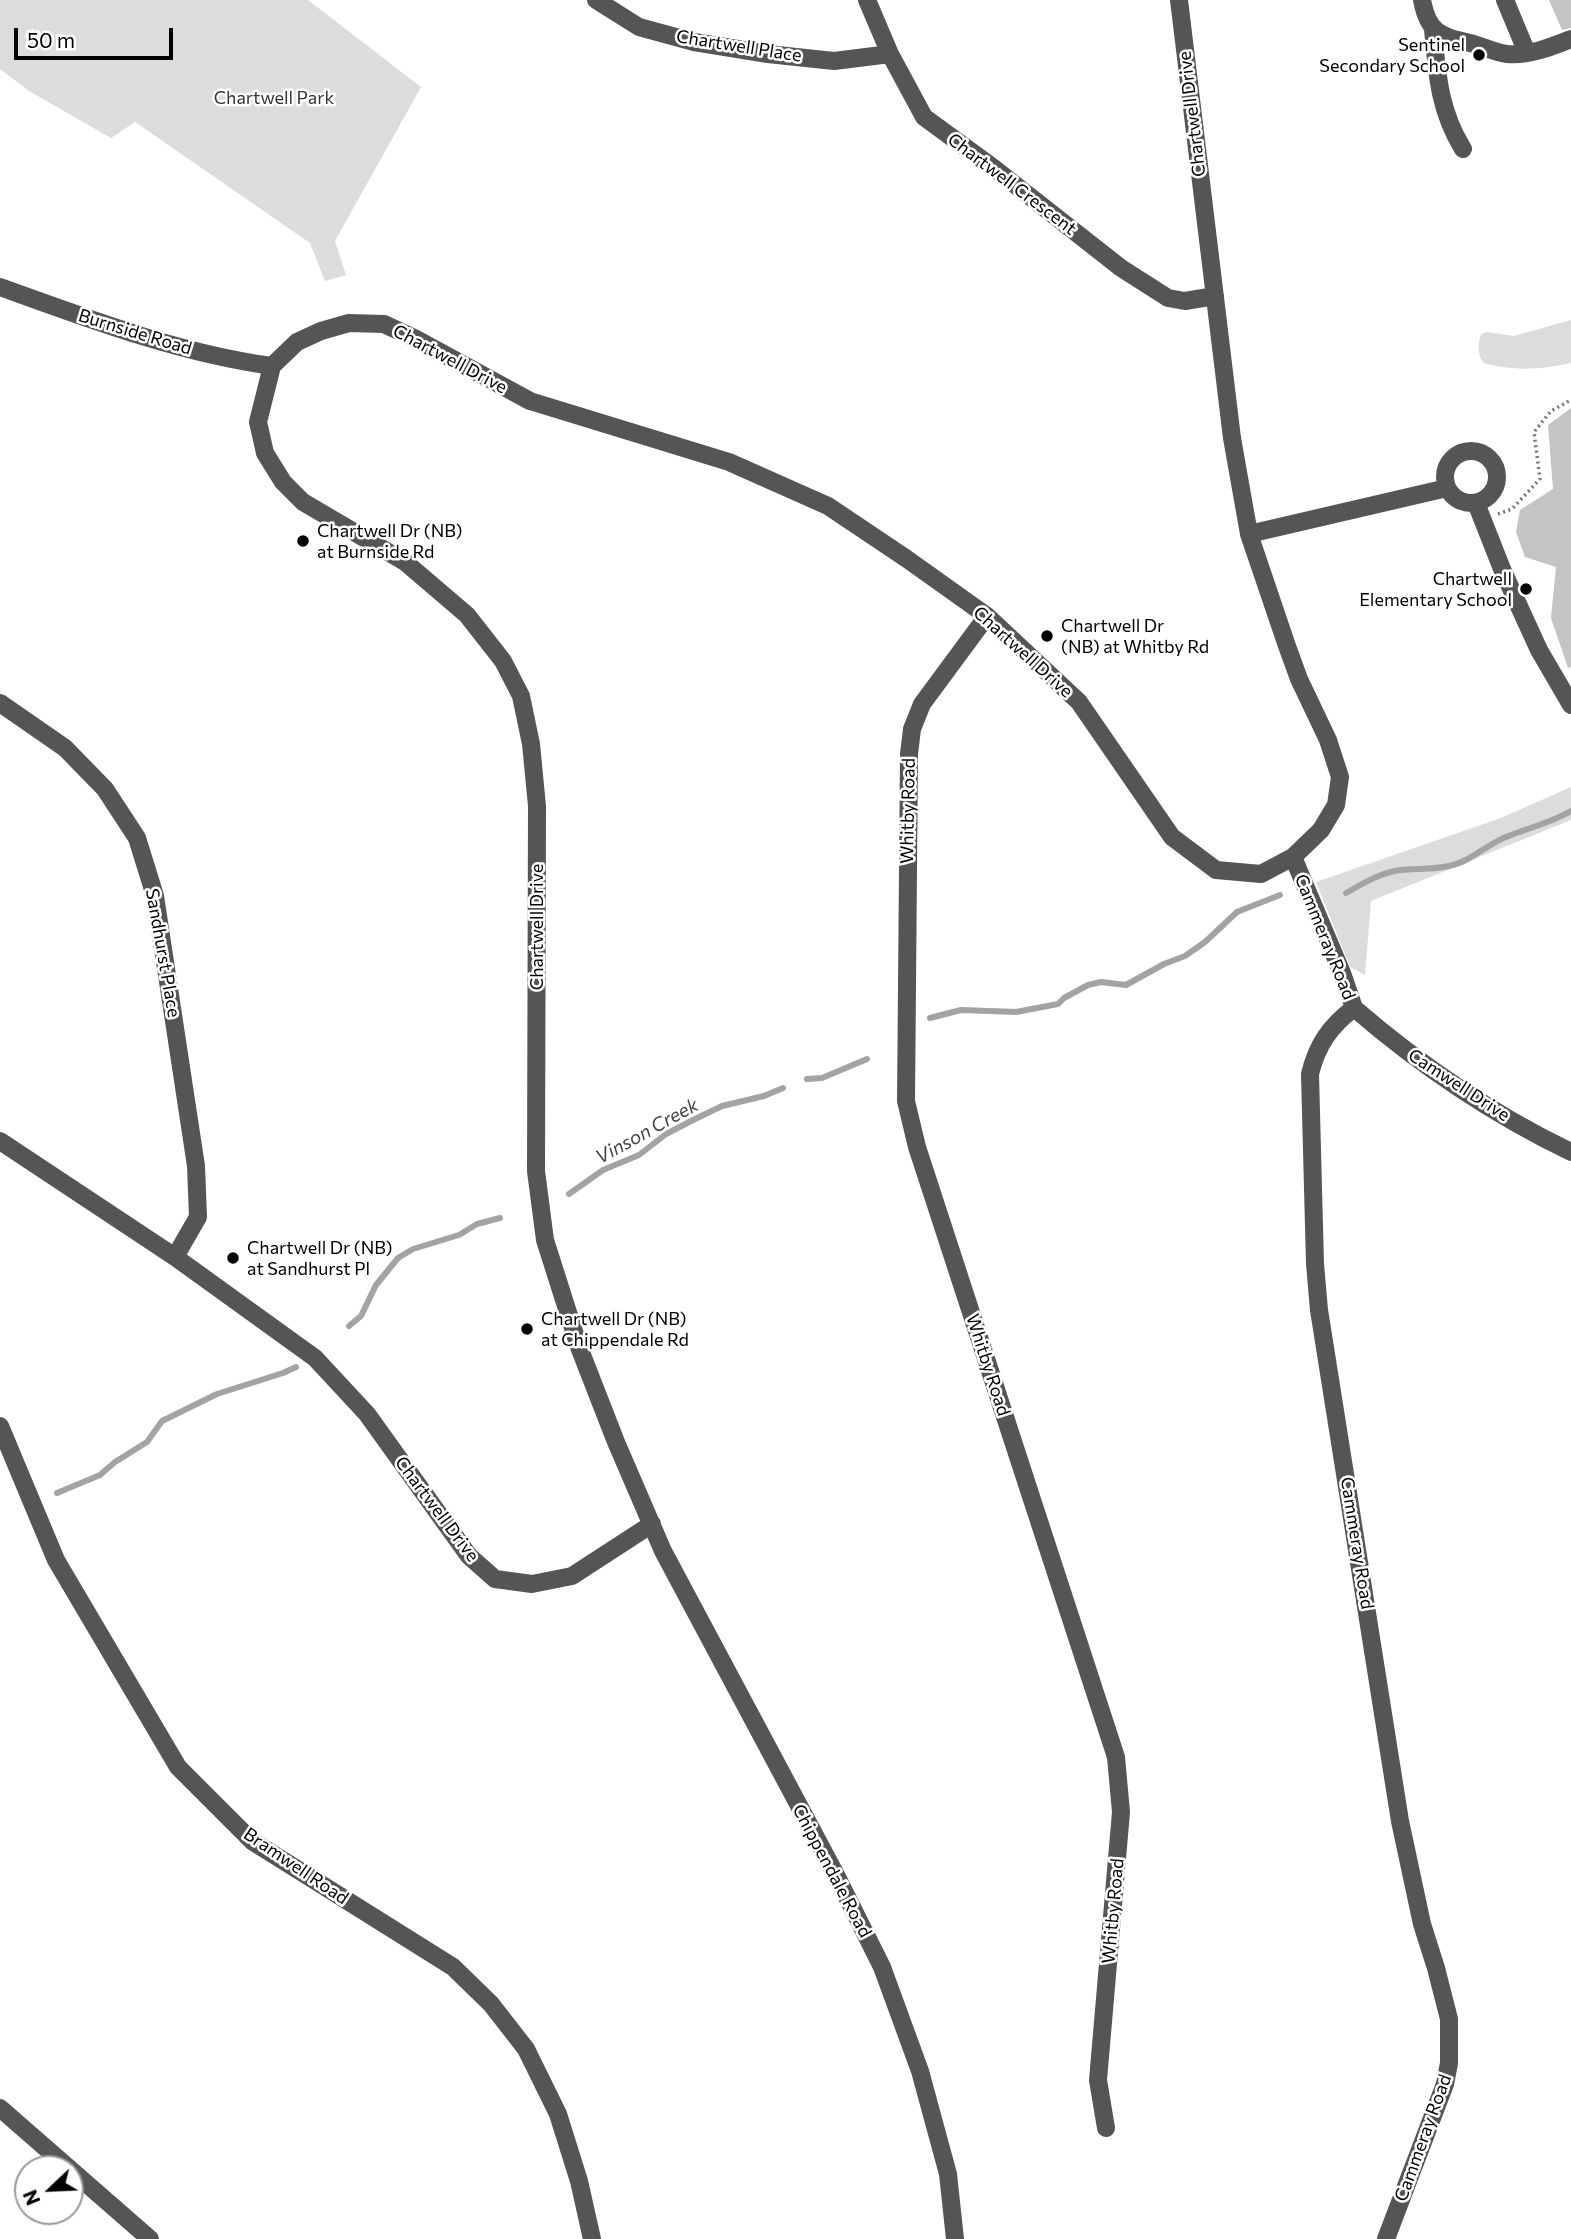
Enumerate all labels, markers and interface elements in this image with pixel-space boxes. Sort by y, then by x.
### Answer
scale bar [18,14,177,58]
street label: Chartwell Place [675,25,803,67]
text: 50 m [27,27,75,52]
place label: Sentinel Secondary School [1319,34,1465,76]
marker: Sentinel Secondary School [1471,47,1487,63]
street label: Chartwell Drive [1174,50,1210,178]
park label: Chartwell Park [214,87,334,109]
street label: Chartwell Crescent [943,128,1081,240]
street label: Burnside Road [76,305,194,359]
street label: Chartwell Drive [389,320,511,398]
place label: Chartwell Dr (NB) at Burnside Rd [317,520,462,562]
marker: Chartwell Dr (NB) at Burnside Rd [295,533,311,549]
place label: Chartwell Elementary School [1359,568,1512,610]
marker: Chartwell Elementary School [1518,581,1534,597]
street label: Chartwell Drive [969,602,1077,702]
place label: Chartwell Dr (NB) at Whitby Rd [1061,615,1209,658]
marker: Chartwell Dr (NB) at Whitby Rd [1039,628,1055,644]
street label: Whitby Road [896,758,920,864]
street label: Chartwell Drive [526,864,548,990]
street label: Cammeray Road [1290,871,1360,1003]
street label: Sandhurst Place [141,887,185,1019]
street label: Camwell Drive [1404,1044,1514,1126]
water label: Vinson Creek [592,1093,702,1169]
place label: Chartwell Dr (NB) at Sandhurst Pl [247,1237,392,1280]
marker: Chartwell Dr (NB) at Sandhurst Pl [225,1250,241,1266]
place label: Chartwell Dr (NB) at Chippendale Rd [541,1308,689,1350]
street label: Whitby Road [961,1311,1015,1419]
marker: Chartwell Dr (NB) at Chippendale Rd [519,1321,535,1337]
street label: Chartwell Drive [390,1452,484,1566]
street label: Cammeray Road [1336,1475,1378,1611]
street label: Chippendale Road [788,1801,876,1941]
street label: Bramwell Road [239,1823,353,1909]
street label: Whitby Road [1098,1857,1128,1965]
street label: Cammeray Road [1390,2072,1456,2204]
north arrow [14,2155,84,2225]
text: N [18,2187,44,2209]

